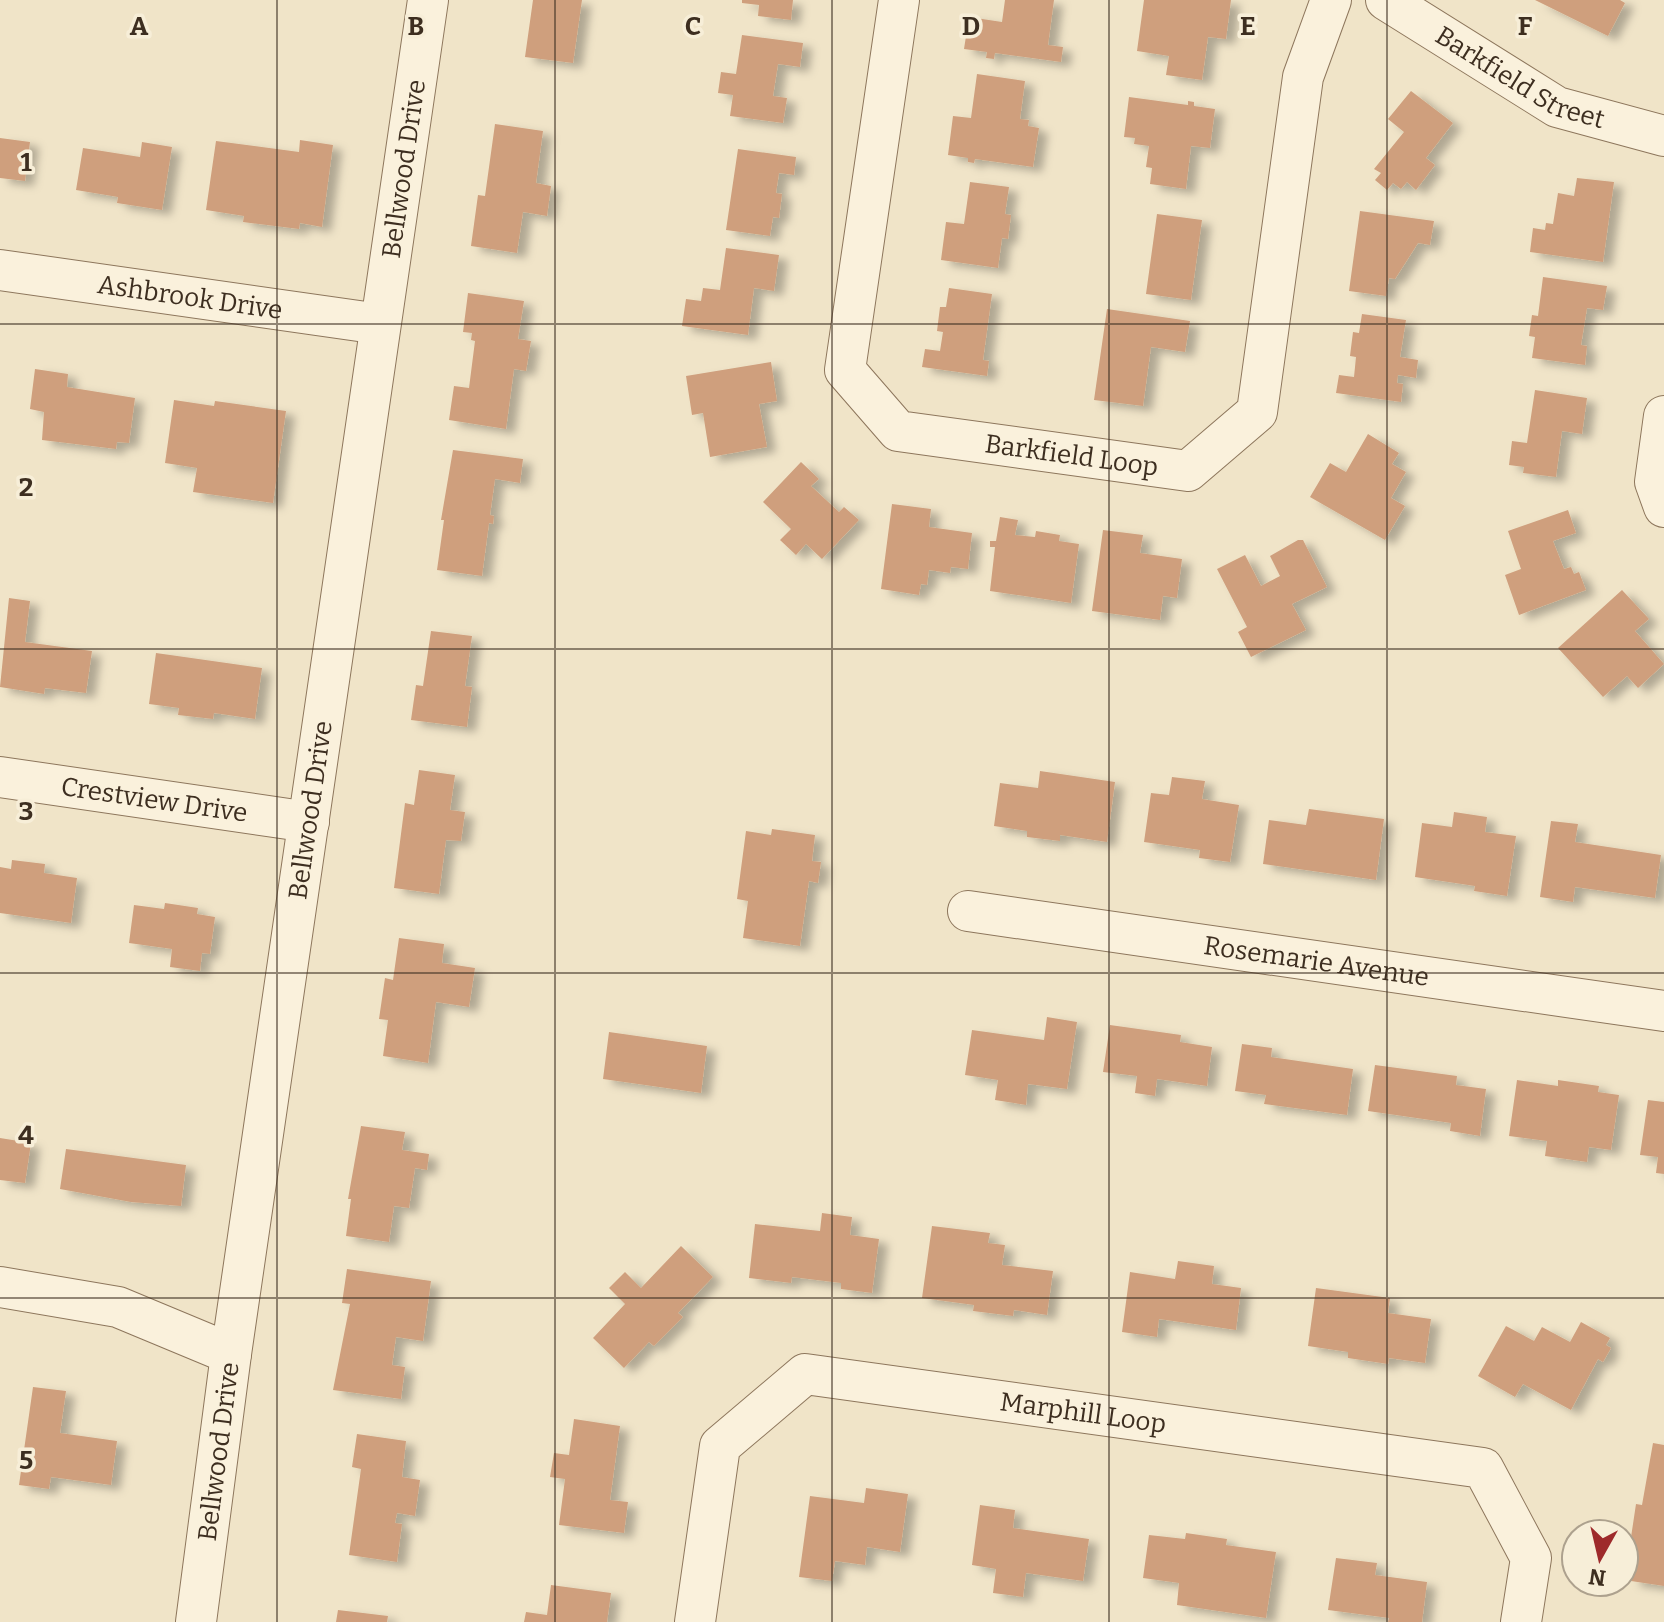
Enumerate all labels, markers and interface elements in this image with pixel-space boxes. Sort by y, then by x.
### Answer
text: A [130,11,149,42]
text: B [408,11,424,42]
text: C [685,11,701,42]
text: D [962,11,980,42]
text: E [1240,11,1256,42]
text: F [1518,11,1533,42]
street label: Barkfield Street [1430,20,1608,135]
street label: Bellwood Drive [376,77,432,260]
text: 1 [20,147,32,178]
street label: Ashbrook Drive [95,269,285,326]
street label: Barkfield Loop [983,428,1160,483]
text: 2 [19,472,33,503]
street label: Bellwood Drive [282,719,339,901]
street label: Crestview Drive [59,771,250,829]
text: 3 [19,796,33,827]
street label: Rosemarie Avenue [1202,930,1431,993]
text: 4 [18,1120,34,1151]
street label: Bellwood Drive [192,1360,246,1543]
street label: Marphill Loop [998,1386,1168,1440]
text: 5 [19,1445,33,1476]
north arrow [1560,1518,1640,1598]
text: N [1587,1563,1608,1592]

